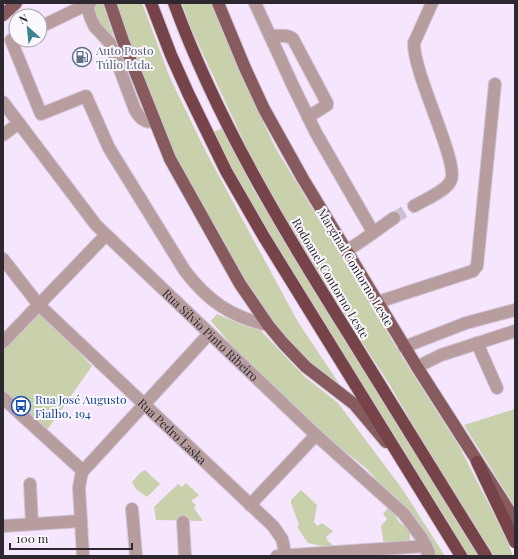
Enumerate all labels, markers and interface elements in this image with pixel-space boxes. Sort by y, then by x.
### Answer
north arrow [8,8,48,48]
text: N [16,10,30,27]
place label: Auto Posto Túlio Ltda. [95,42,154,72]
fuel station icon: Auto Posto Túlio Ltda. [71,46,93,68]
street label: Marginal Contorno Leste [314,205,398,329]
street label: Rodoanel Contorno Leste [289,215,373,341]
street label: Rua Sílvio Pinto Ribeiro [159,285,263,385]
place label: Rua José Augusto Fialho, 194 [35,391,127,421]
bus stop icon: Rua José Augusto Fialho, 194 [10,395,32,417]
street label: Rua Pedro Laska [135,395,210,467]
scale bar [10,525,132,551]
text: 100 m [16,530,49,546]

